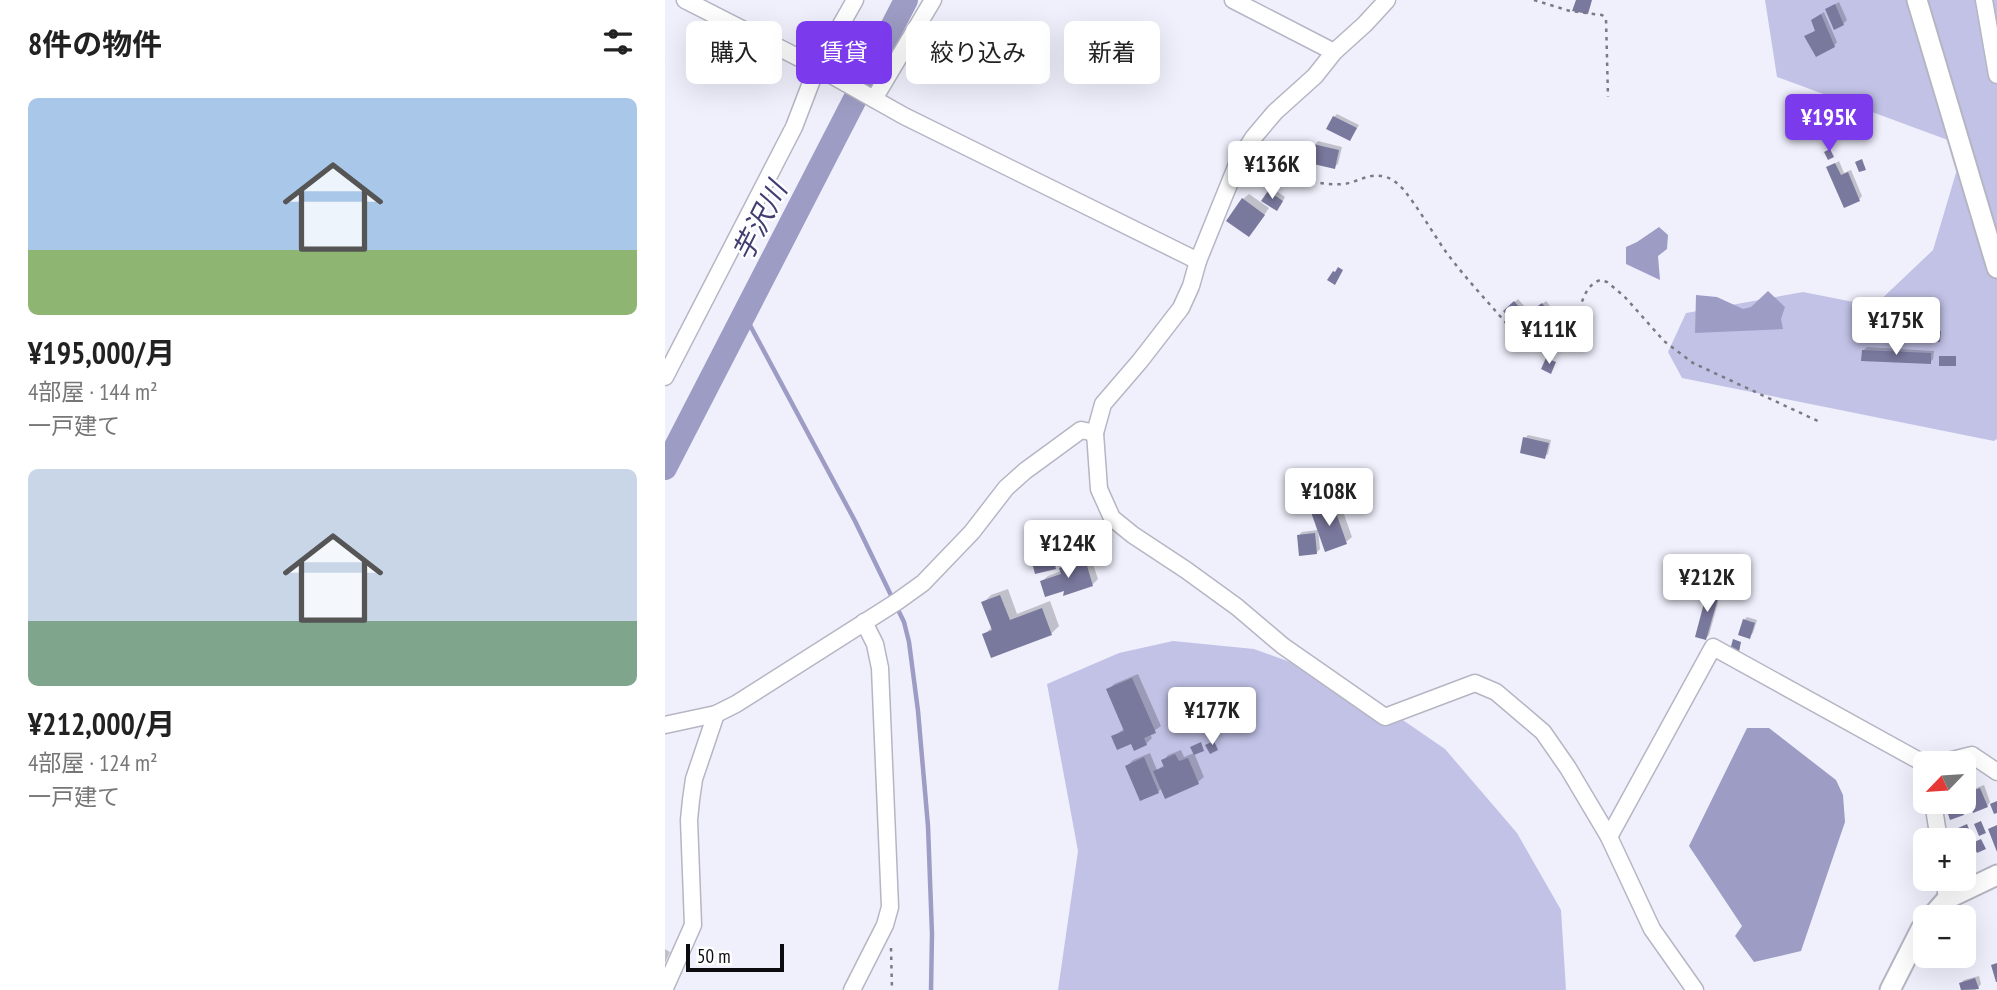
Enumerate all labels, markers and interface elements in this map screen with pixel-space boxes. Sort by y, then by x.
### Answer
chip: 購入 [686,21,782,84]
chip: 賃貸 [796,21,892,84]
chip: 絞り込み [906,21,1050,84]
chip: 新着 [1064,21,1160,84]
icon: filters [599,23,637,61]
text: 8件の物件 [28,24,162,63]
pin: ¥195K [1780,94,1878,154]
text: ¥195K [1801,102,1857,131]
pin: ¥136K [1223,142,1321,201]
icon: home [270,144,396,270]
text: ¥136K [1244,149,1300,178]
water label: 芋沢川 [723,173,796,267]
pin: ¥175K [1847,298,1945,357]
text: ¥175K [1868,305,1924,334]
pin: ¥111K [1500,306,1598,366]
text: ¥111K [1521,314,1577,343]
text: ¥195,000/月 [28,333,175,372]
text: 4部屋 · 144 m² [28,377,158,406]
text: 一戸建て [28,411,120,440]
pin: ¥108K [1280,468,1378,528]
text: ¥108K [1301,476,1357,505]
icon: home [270,515,396,641]
pin: ¥124K [1019,520,1117,580]
text: ¥124K [1040,528,1096,557]
pin: ¥212K [1658,554,1756,614]
text: ¥212K [1679,562,1735,591]
pin: ¥177K [1163,688,1261,747]
text: ¥177K [1184,695,1240,724]
text: ¥212,000/月 [28,704,175,743]
text: 4部屋 · 124 m² [28,748,158,777]
north arrow [1913,751,1976,814]
map controls [1913,751,1976,968]
text: 一戸建て [28,782,120,811]
button: + [1913,828,1976,891]
button: − [1913,905,1976,968]
scale bar [686,941,784,973]
text: 50 m [697,944,731,968]

